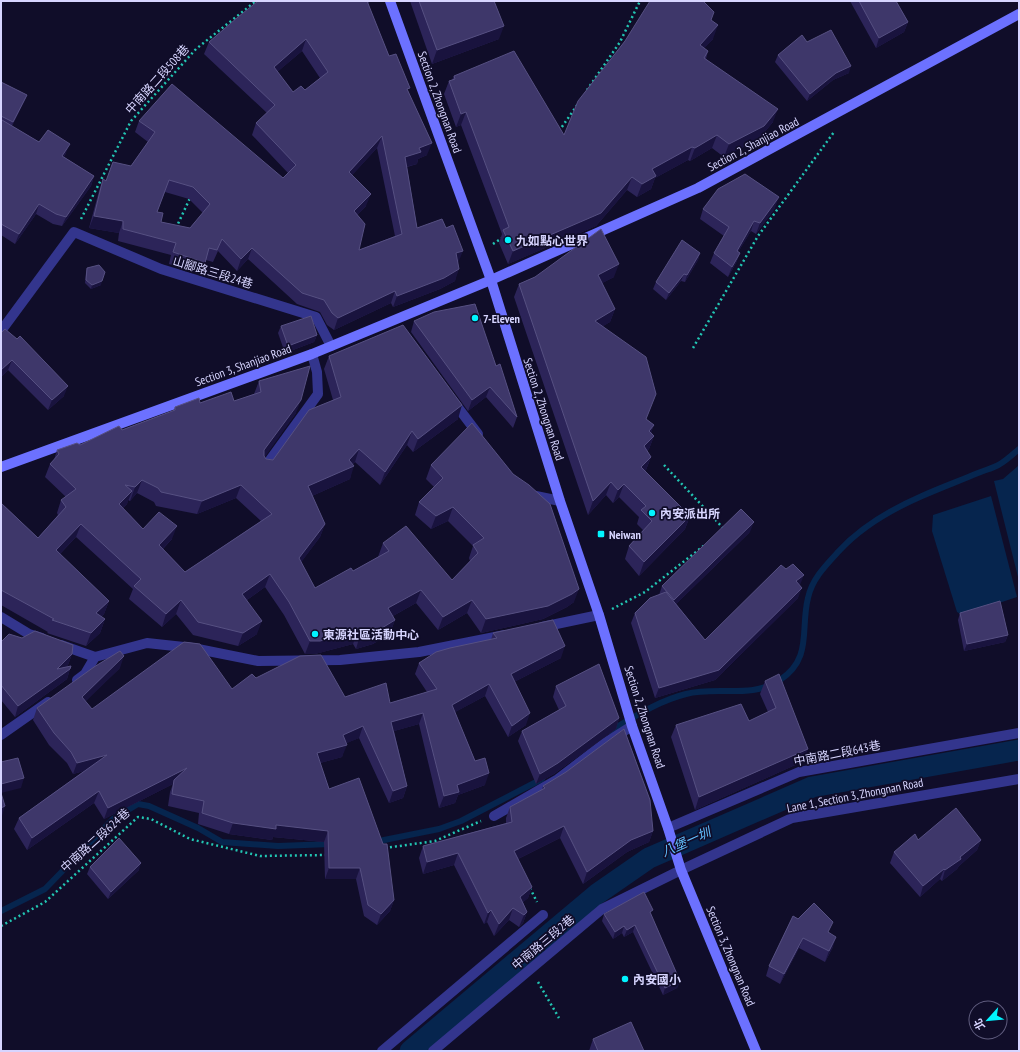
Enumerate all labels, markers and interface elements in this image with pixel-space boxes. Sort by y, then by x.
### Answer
street label: 中南路二段508巷 [122,41,192,117]
street label: Section 2, Zhongnan Road [415,49,465,155]
street label: Section 2, Shanjiao Road [705,114,801,174]
place label: 九如點心世界 [516,233,588,248]
marker: 九如點心世界 [503,235,513,245]
street label: 山腳路三段24巷 [171,253,255,291]
place label: 7-Eleven [483,311,520,326]
marker: 7-Eleven [470,313,480,323]
street label: Section 3, Shanjiao Road [193,341,293,389]
street label: Section 2, Zhongnan Road [520,356,568,462]
place label: 內安派出所 [660,506,720,521]
marker: 內安派出所 [647,508,657,518]
place label: Neiwan [609,527,641,542]
marker: Neiwan [596,529,606,539]
place label: 東源社區活動中心 [323,627,419,642]
marker: 東源社區活動中心 [310,629,320,639]
street label: Section 2, Zhongnan Road [621,664,669,770]
street label: 中南路二段643巷 [792,737,882,769]
street label: Lane 1, Section 3, Zhongnan Road [786,774,924,816]
street label: 中南路二段624巷 [57,805,133,875]
water label: 八堡一圳 [659,823,715,860]
street label: Section 3, Zhongnan Road [703,904,759,1008]
street label: 中南路三段2巷 [509,911,577,973]
place label: 內安國小 [633,972,681,987]
marker: 內安國小 [620,974,630,984]
north arrow [968,1000,1008,1040]
text: 北 [970,1016,988,1033]

